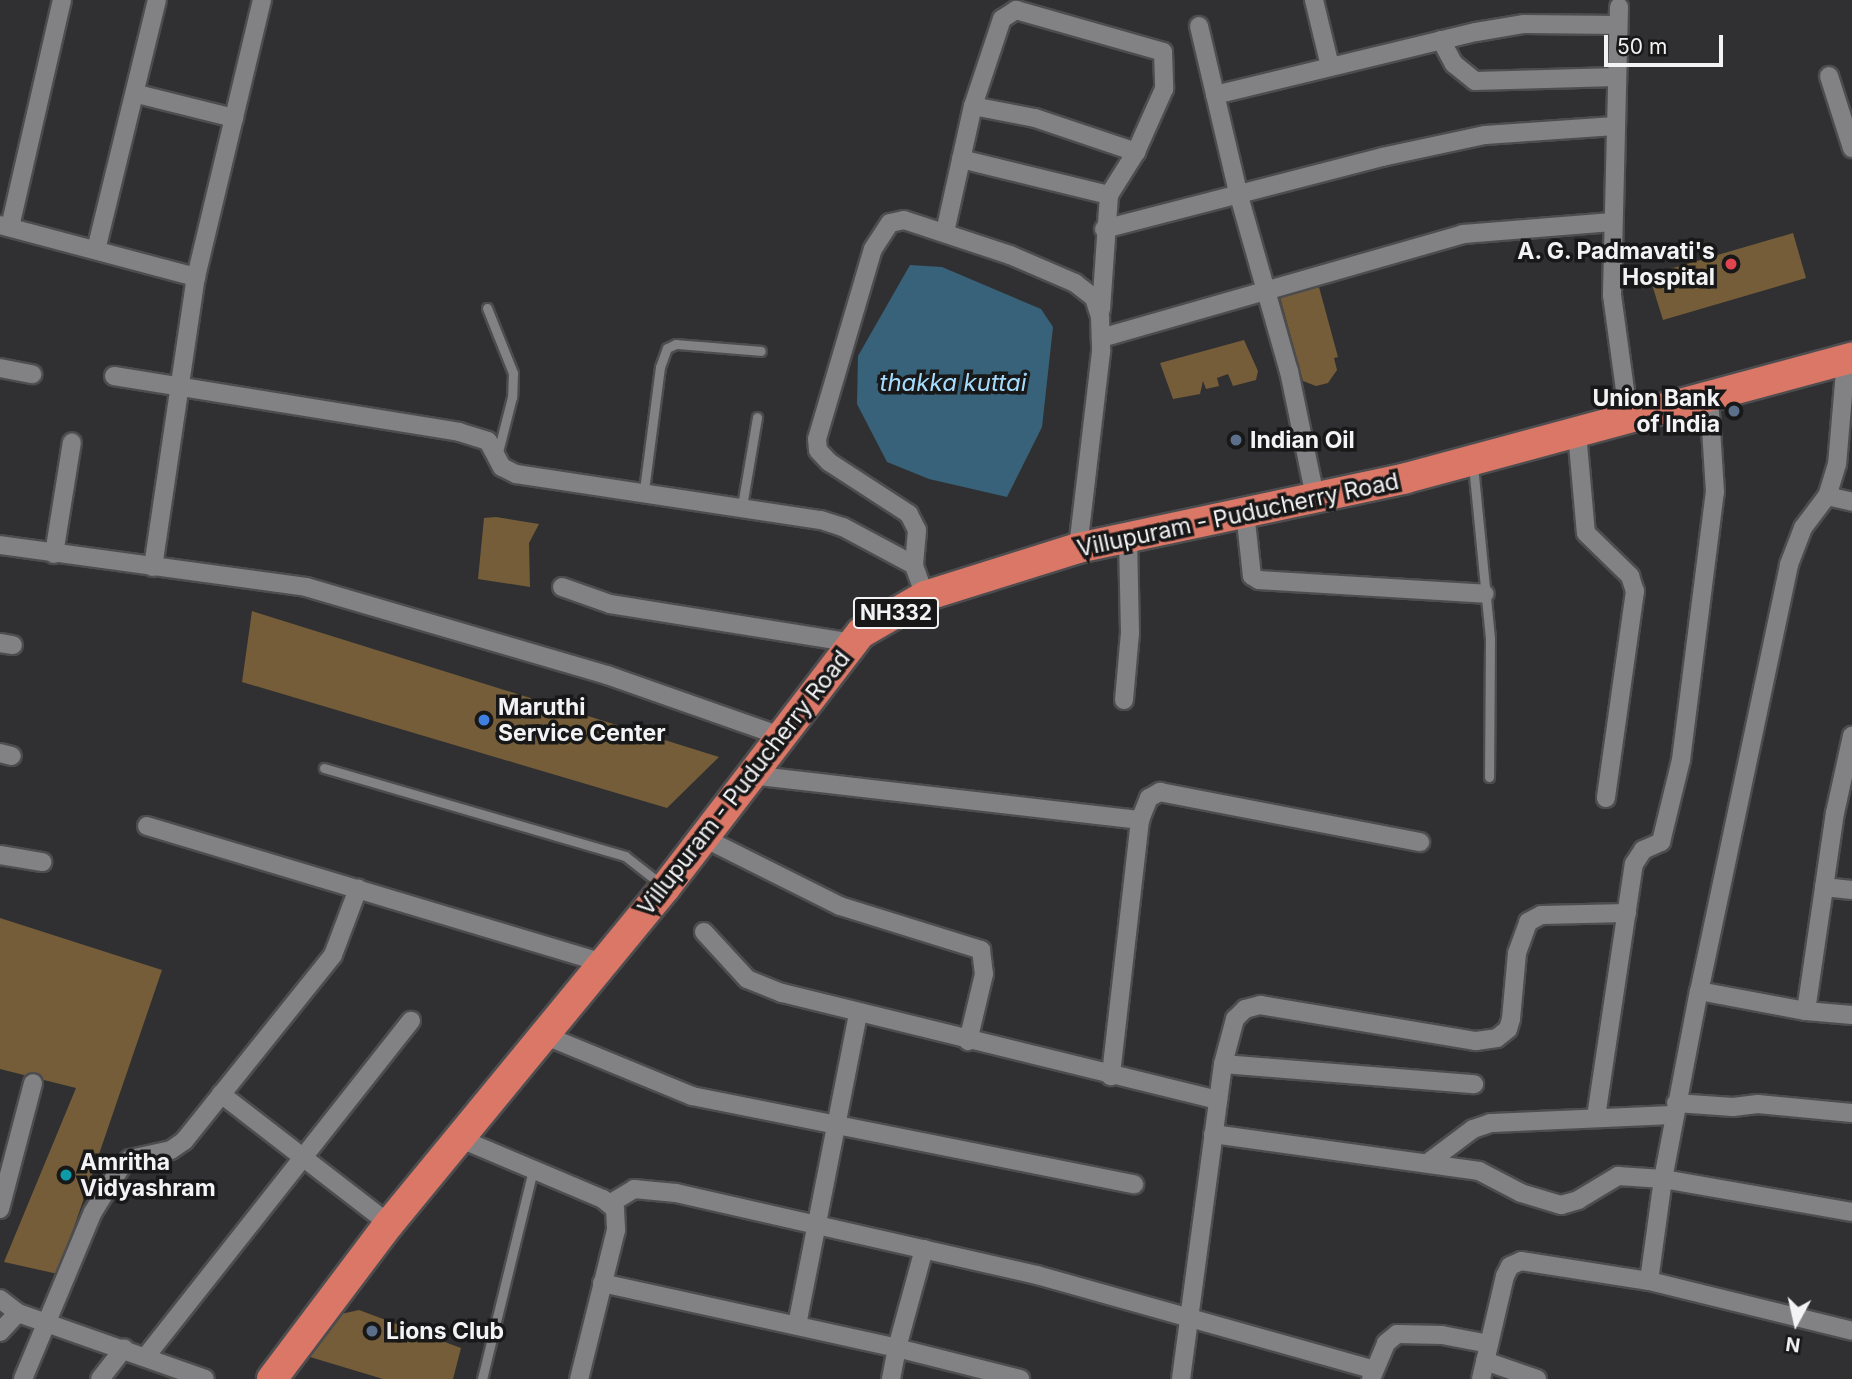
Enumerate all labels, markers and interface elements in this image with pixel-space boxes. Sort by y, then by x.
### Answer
scale bar [1607,21,1726,65]
text: 50 m [1617,34,1667,59]
place label: A. G. Padmavati's Hospital [1516,237,1715,291]
marker: A. G. Padmavati's Hospital [1721,254,1741,274]
water label: thakka kuttai [880,369,1026,397]
place label: Union Bank of India [1593,384,1720,438]
marker: Union Bank of India [1726,403,1742,419]
place label: Indian Oil [1250,426,1355,454]
marker: Indian Oil [1228,432,1244,448]
street label: Villupuram - Puducherry Road [1075,467,1401,563]
road number: NH332 [852,596,940,630]
street label: Villupuram - Puducherry Road [632,645,856,921]
place label: Maruthi Service Center [498,693,665,747]
marker: Maruthi Service Center [476,712,492,728]
place label: Amritha Vidyashram [80,1148,216,1202]
marker: Amritha Vidyashram [58,1167,74,1183]
north arrow [1761,1288,1831,1358]
place label: Lions Club [386,1317,504,1345]
marker: Lions Club [364,1323,380,1339]
text: N [1784,1332,1802,1357]

